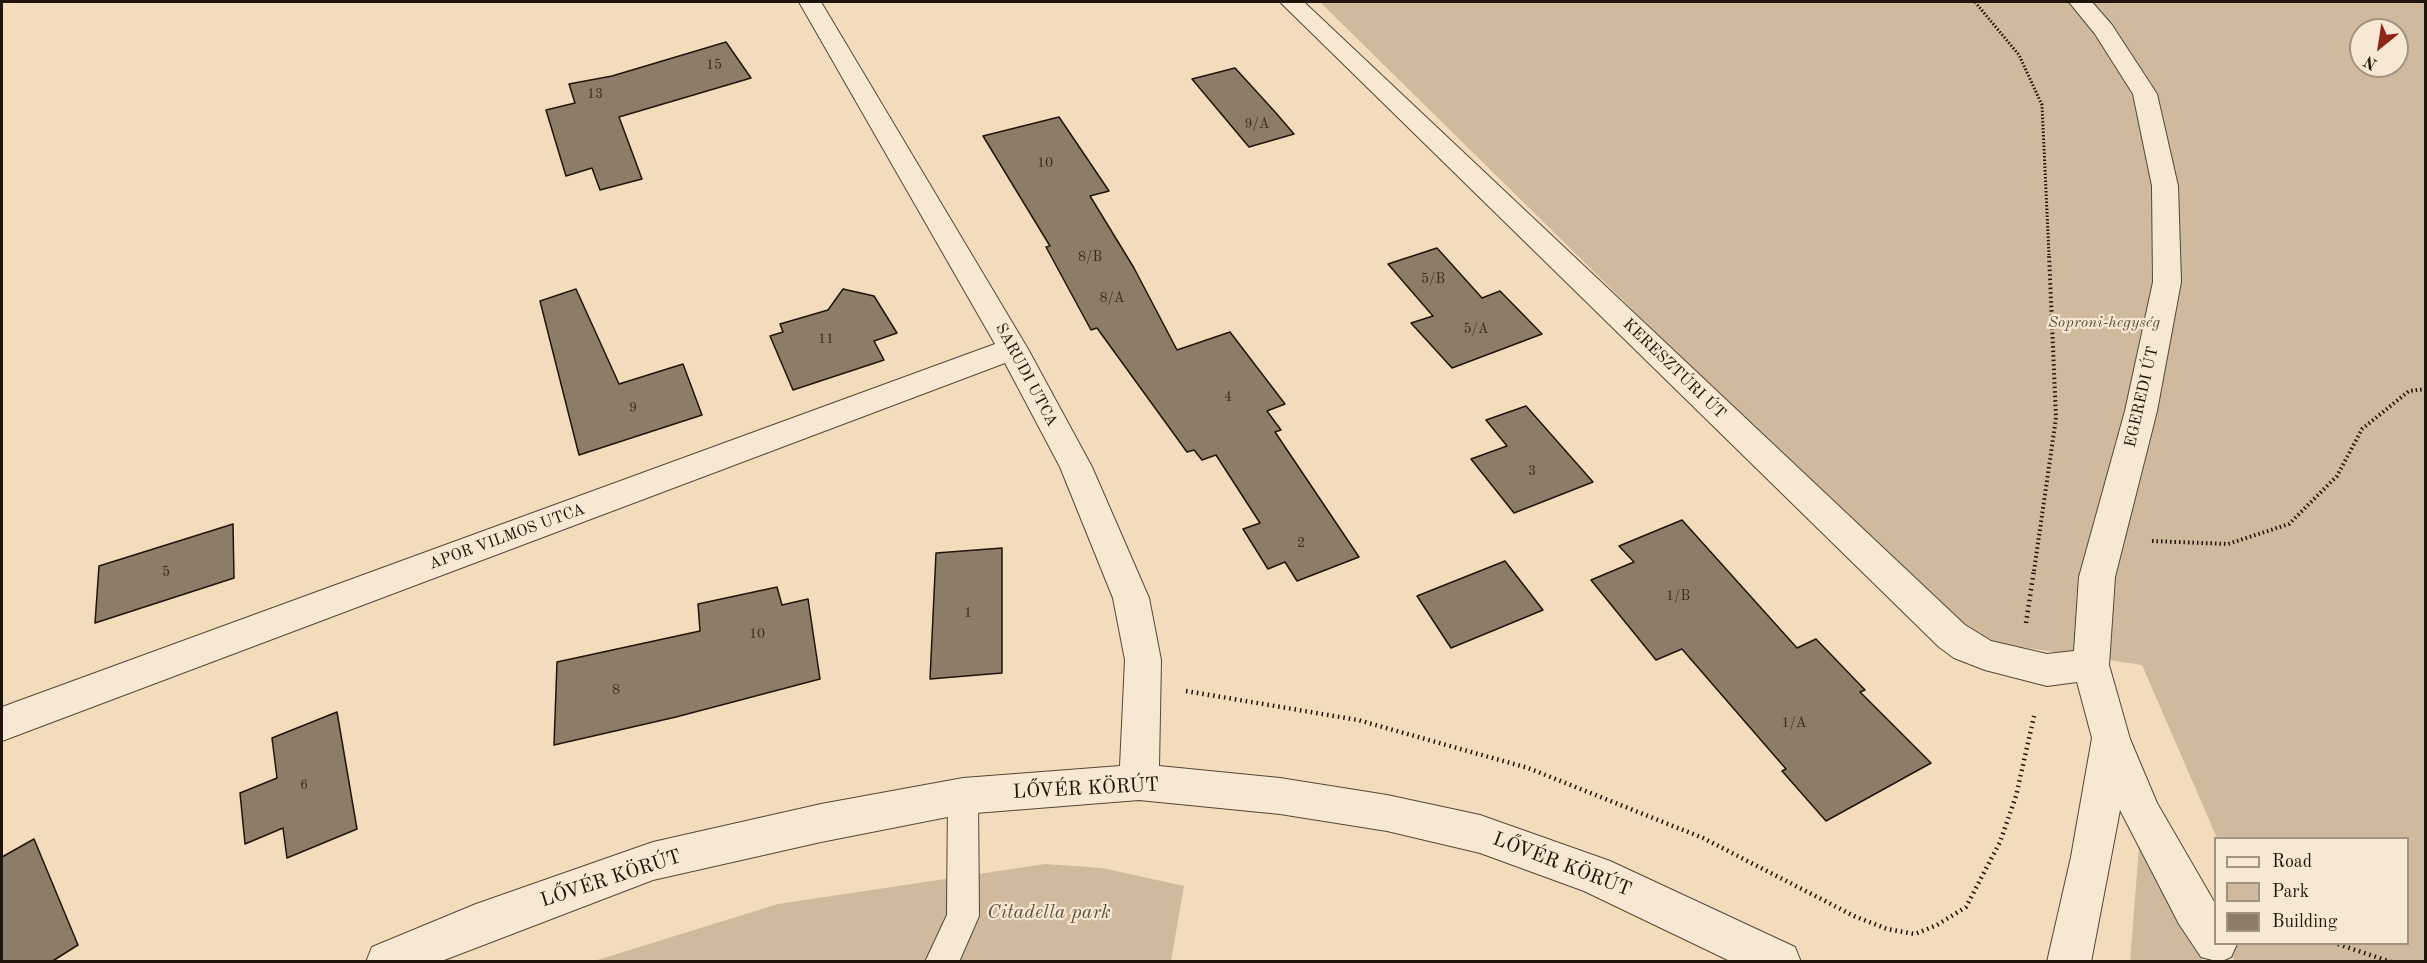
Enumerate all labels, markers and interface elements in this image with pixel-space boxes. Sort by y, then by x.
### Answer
north arrow [2349,18,2409,78]
text: N [2362,52,2380,72]
house number: 15 [706,57,722,73]
house number: 13 [587,86,603,102]
house number: 9/A [1244,116,1270,132]
house number: 10 [1037,155,1053,171]
house number: 8/B [1078,249,1102,265]
house number: 5/B [1421,271,1445,287]
house number: 8/A [1099,290,1125,306]
park label: Soproni-hegység [2048,313,2160,333]
street label: KERESZTÚRI ÚT [1618,315,1730,423]
street label: SARUDI UTCA [991,320,1061,430]
house number: 5/A [1463,321,1489,337]
house number: 11 [818,331,834,347]
street label: EGEREDI ÚT [2121,345,2163,449]
house number: 4 [1224,389,1232,405]
house number: 9 [629,400,637,416]
house number: 3 [1528,463,1536,479]
street label: APOR VILMOS UTCA [426,500,588,574]
house number: 2 [1297,535,1305,551]
house number: 5 [162,564,170,580]
house number: 1/B [1666,588,1690,604]
house number: 1 [964,605,972,621]
house number: 10 [749,626,765,642]
house number: 8 [612,682,620,698]
house number: 1/A [1781,715,1807,731]
street label: LŐVÉR KÖRÚT [1012,773,1160,805]
house number: 6 [300,777,308,793]
street label: LŐVÉR KÖRÚT [1489,828,1635,902]
legend [2214,837,2409,945]
street label: LŐVÉR KÖRÚT [538,845,684,913]
text: Road [2272,853,2312,871]
text: Park [2272,883,2309,901]
park label: Citadella park [987,901,1111,925]
text: Building [2272,913,2337,931]

